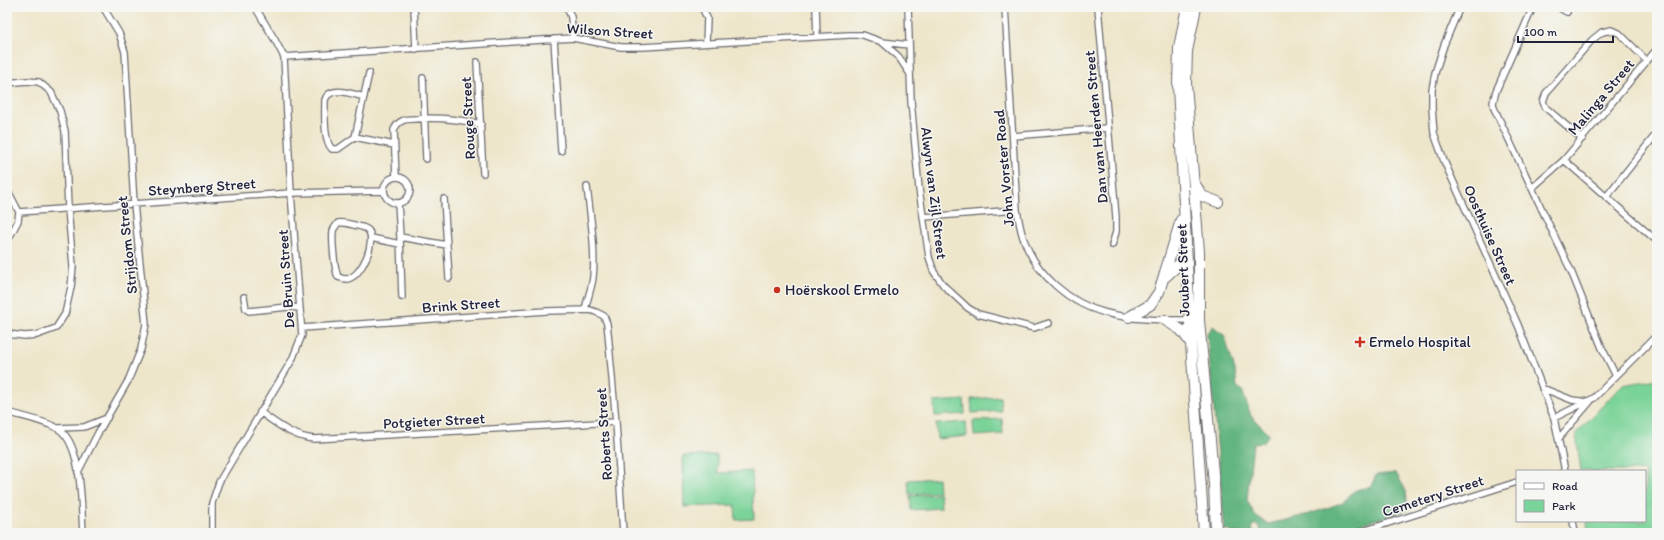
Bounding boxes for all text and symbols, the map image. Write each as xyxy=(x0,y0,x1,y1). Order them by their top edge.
scale bar xyxy=(1518,18,1613,44)
street label: Wilson Street xyxy=(566,19,654,43)
text: 100 m xyxy=(1524,25,1557,39)
street label: Dan van Heerden Street xyxy=(1080,50,1112,204)
street label: Malinga Street xyxy=(1564,55,1638,139)
street label: Rouge Street xyxy=(457,76,479,160)
street label: John Vorster Road xyxy=(990,108,1018,227)
street label: Alwyn van Zijl Street xyxy=(917,126,951,261)
street label: Steynberg Street xyxy=(147,174,257,200)
street label: Oosthuise Street xyxy=(1460,182,1520,288)
street label: Strijdom Street xyxy=(113,195,141,295)
street label: Joubert Street xyxy=(1172,223,1194,316)
street label: De Bruin Street xyxy=(274,229,298,329)
place label: Hoërskool Ermelo xyxy=(785,281,899,299)
marker: Hoërskool Ermelo xyxy=(772,285,782,295)
street label: Brink Street xyxy=(421,293,501,317)
place label: Ermelo Hospital xyxy=(1369,333,1472,351)
marker: Ermelo Hospital xyxy=(1354,336,1366,348)
street label: Roberts Street xyxy=(592,387,616,481)
street label: Potgieter Street xyxy=(383,409,486,433)
legend xyxy=(1516,470,1646,522)
street label: Cemetery Street xyxy=(1380,471,1486,521)
text: Road xyxy=(1552,479,1578,493)
text: Park xyxy=(1552,499,1576,513)

